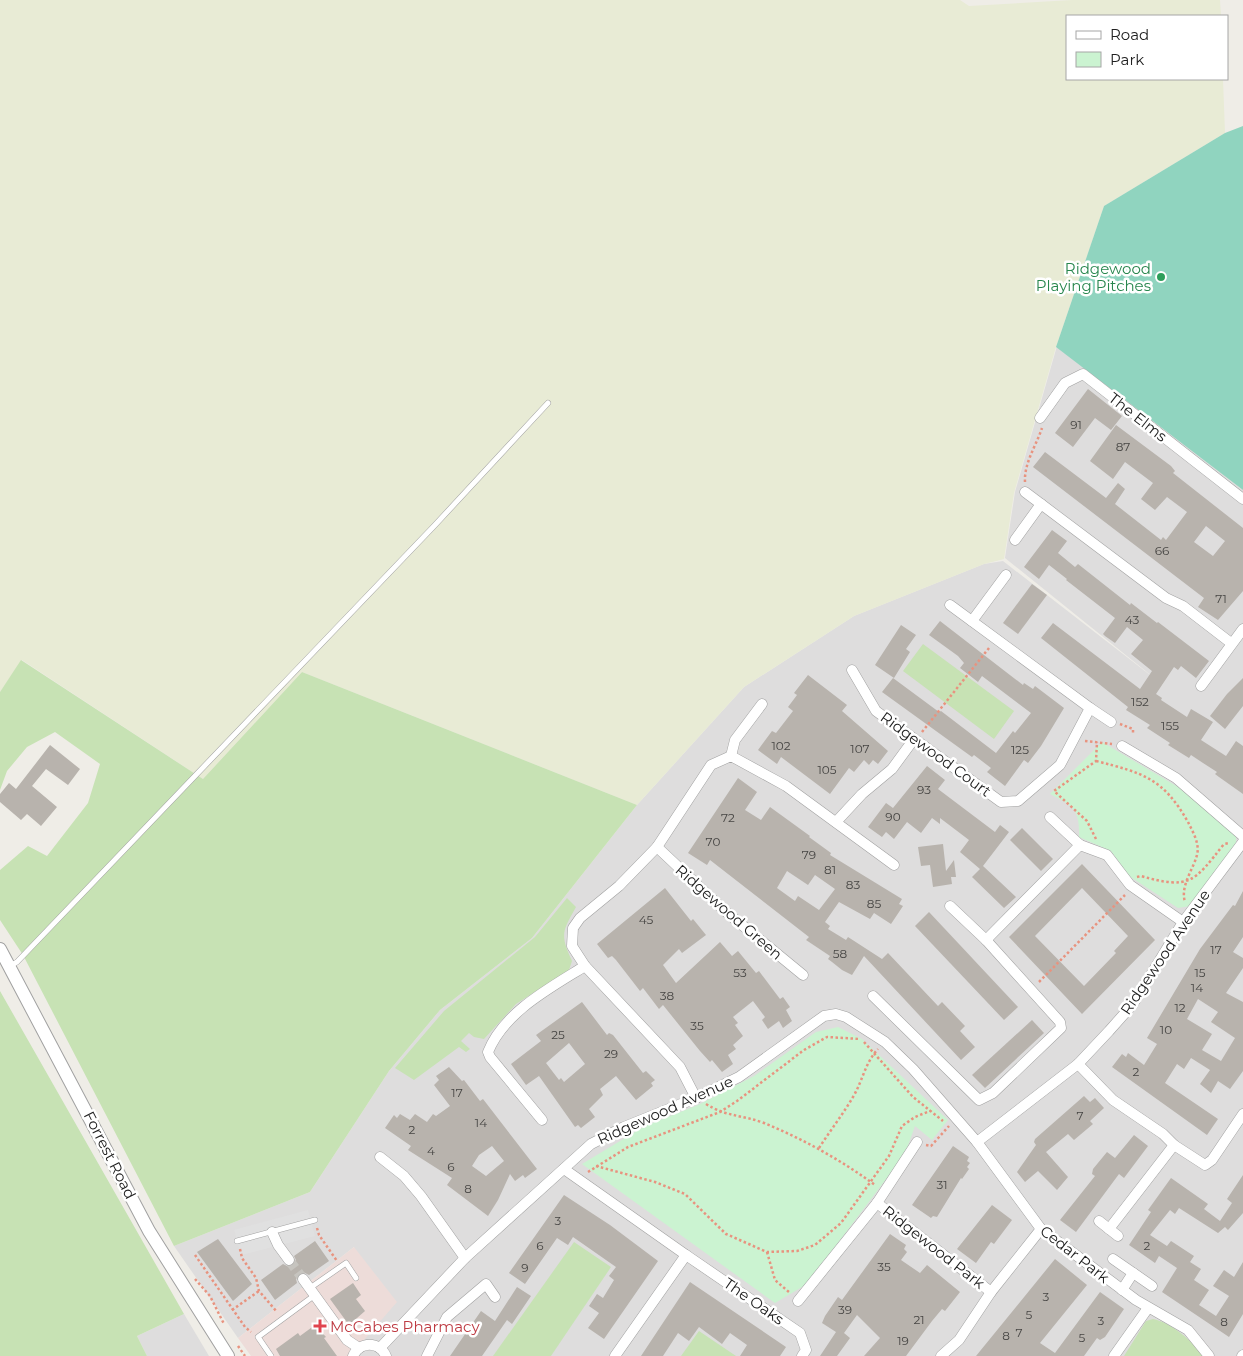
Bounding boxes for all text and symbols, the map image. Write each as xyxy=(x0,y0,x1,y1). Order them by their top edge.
legend xyxy=(1066,15,1228,80)
text: Road xyxy=(1110,25,1149,44)
text: Park xyxy=(1110,50,1144,69)
place label: Ridgewood Playing Pitches xyxy=(1036,259,1151,295)
marker: Ridgewood Playing Pitches xyxy=(1155,271,1167,283)
street label: The Elms xyxy=(1105,388,1171,446)
house number: 91 xyxy=(1070,417,1082,432)
house number: 87 xyxy=(1116,439,1130,454)
house number: 66 xyxy=(1155,543,1169,558)
house number: 71 xyxy=(1215,591,1227,606)
house number: 43 xyxy=(1125,612,1139,627)
house number: 152 xyxy=(1131,694,1149,709)
street label: Ridgewood Court xyxy=(877,707,995,801)
house number: 155 xyxy=(1161,718,1179,733)
house number: 102 xyxy=(771,738,791,753)
house number: 107 xyxy=(850,741,870,756)
house number: 125 xyxy=(1011,742,1029,757)
house number: 105 xyxy=(817,762,837,777)
house number: 93 xyxy=(917,782,931,797)
house number: 90 xyxy=(885,809,901,824)
house number: 72 xyxy=(721,810,735,825)
house number: 70 xyxy=(706,834,720,849)
house number: 79 xyxy=(802,847,816,862)
street label: Ridgewood Green xyxy=(672,860,786,964)
house number: 81 xyxy=(824,862,836,877)
house number: 83 xyxy=(846,877,860,892)
street label: Ridgewood Avenue xyxy=(1116,886,1214,1018)
house number: 85 xyxy=(867,896,881,911)
house number: 45 xyxy=(639,912,654,927)
house number: 17 xyxy=(1210,942,1222,957)
house number: 58 xyxy=(833,946,848,961)
house number: 53 xyxy=(733,965,747,980)
house number: 15 xyxy=(1194,965,1206,980)
house number: 14 xyxy=(1191,980,1203,995)
house number: 38 xyxy=(660,988,675,1003)
house number: 12 xyxy=(1174,1000,1186,1015)
house number: 35 xyxy=(690,1018,704,1033)
house number: 10 xyxy=(1160,1022,1172,1037)
house number: 25 xyxy=(551,1027,565,1042)
house number: 29 xyxy=(604,1046,618,1061)
house number: 2 xyxy=(1133,1064,1140,1079)
street label: Ridgewood Avenue xyxy=(594,1071,736,1149)
house number: 17 xyxy=(451,1085,463,1100)
street label: Forrest Road xyxy=(80,1108,140,1202)
house number: 7 xyxy=(1076,1108,1084,1123)
house number: 14 xyxy=(475,1115,487,1130)
house number: 2 xyxy=(409,1122,416,1137)
house number: 4 xyxy=(427,1143,435,1158)
house number: 6 xyxy=(447,1159,455,1174)
house number: 31 xyxy=(936,1177,948,1192)
house number: 8 xyxy=(464,1181,472,1196)
street label: Ridgewood Park xyxy=(879,1201,989,1293)
house number: 3 xyxy=(555,1213,562,1228)
street label: Cedar Park xyxy=(1037,1221,1113,1287)
house number: 6 xyxy=(536,1238,544,1253)
house number: 2 xyxy=(1144,1238,1151,1253)
house number: 35 xyxy=(877,1259,891,1274)
house number: 9 xyxy=(521,1260,529,1275)
street label: The Oaks xyxy=(720,1273,788,1329)
house number: 3 xyxy=(1043,1289,1050,1304)
house number: 39 xyxy=(838,1302,852,1317)
house number: 5 xyxy=(1026,1307,1033,1322)
house number: 21 xyxy=(913,1312,925,1327)
house number: 3 xyxy=(1098,1313,1105,1328)
house number: 8 xyxy=(1220,1314,1228,1329)
place label: McCabes Pharmacy xyxy=(330,1317,480,1336)
marker: McCabes Pharmacy xyxy=(314,1320,326,1332)
house number: 7 xyxy=(1015,1325,1023,1340)
house number: 8 xyxy=(1002,1328,1010,1343)
house number: 5 xyxy=(1079,1330,1086,1345)
house number: 19 xyxy=(897,1333,909,1348)

